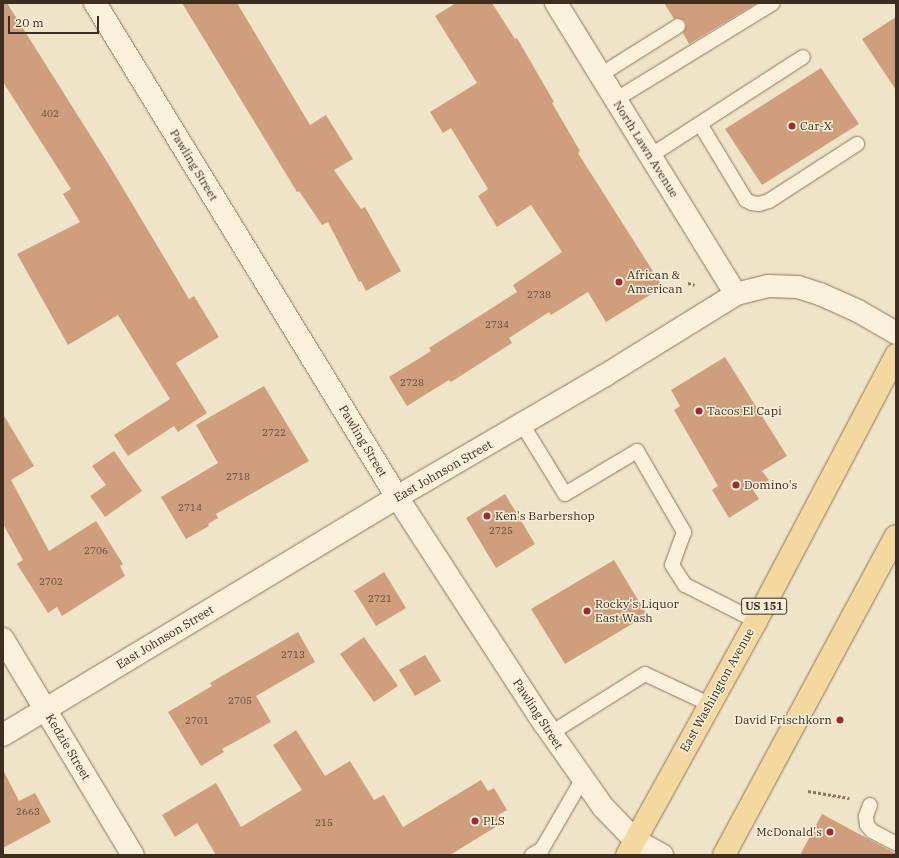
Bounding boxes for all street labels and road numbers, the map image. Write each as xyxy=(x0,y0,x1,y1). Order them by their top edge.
street label: North Lawn Avenue xyxy=(610,98,682,200)
street label: Pawling Street xyxy=(167,127,221,203)
street label: Pawling Street xyxy=(336,403,390,479)
street label: East Johnson Street xyxy=(391,437,495,505)
road number: US 151 xyxy=(741,597,787,615)
street label: East Johnson Street xyxy=(114,602,216,672)
street label: East Washington Avenue xyxy=(677,626,757,754)
street label: Pawling Street xyxy=(510,676,566,752)
street label: Kedzie Street xyxy=(43,711,93,783)

